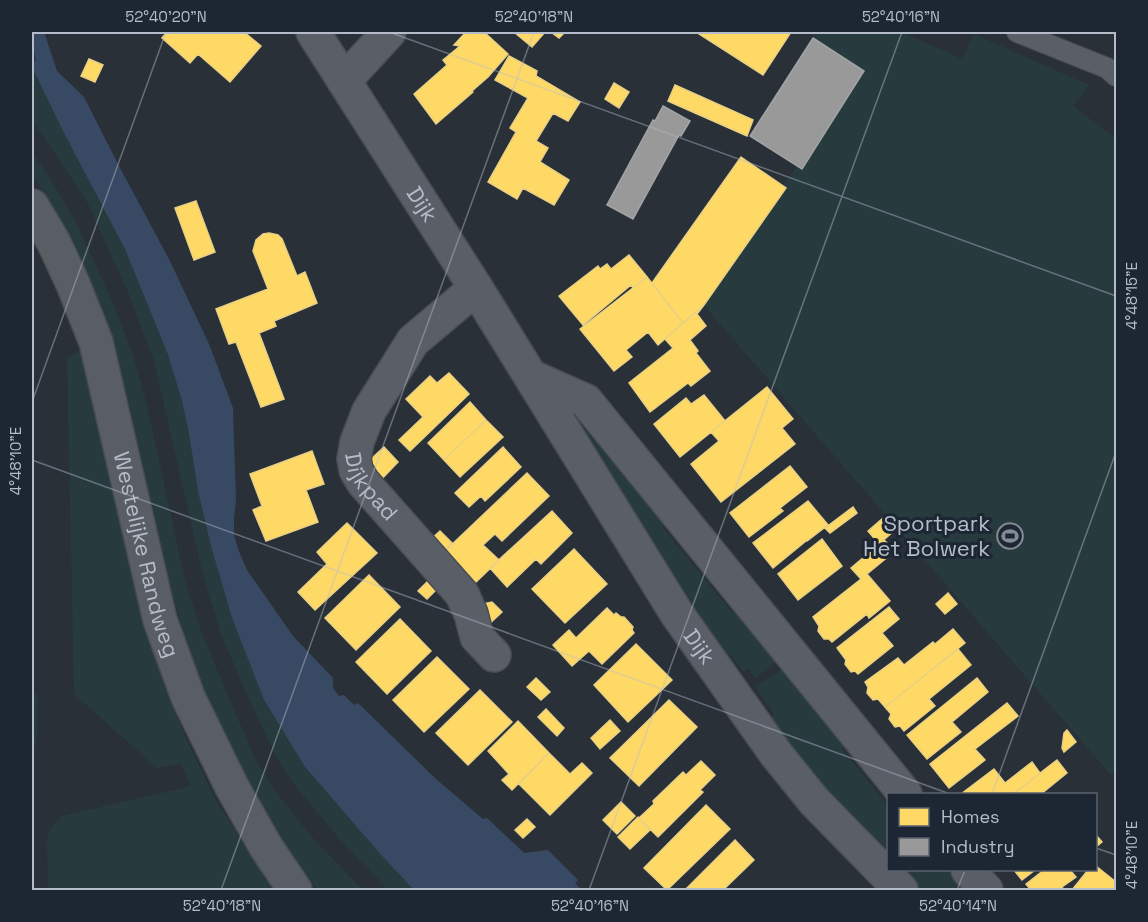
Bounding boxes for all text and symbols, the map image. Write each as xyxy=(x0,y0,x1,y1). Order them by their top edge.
text: 52°40'20"N xyxy=(125,7,207,26)
text: 52°40'18"N xyxy=(495,7,573,26)
text: 52°40'16"N xyxy=(862,7,940,26)
street label: Dijk xyxy=(401,181,444,227)
text: 4°48'15"E xyxy=(1122,262,1141,330)
text: 4°48'10"E xyxy=(6,427,25,495)
street label: Westelijke Randweg xyxy=(108,449,186,661)
street label: Dijkpad xyxy=(339,450,404,526)
place label: Sportpark Het Bolwerk xyxy=(863,509,990,562)
sports icon: Sportpark Het Bolwerk xyxy=(995,521,1025,551)
street label: Dijk xyxy=(678,623,722,670)
legend xyxy=(887,793,1097,871)
text: Homes xyxy=(941,805,1000,828)
text: 4°48'10"E xyxy=(1122,821,1141,889)
text: Industry xyxy=(941,835,1014,858)
text: 52°40'18"N xyxy=(183,896,261,915)
text: 52°40'16"N xyxy=(551,896,629,915)
text: 52°40'14"N xyxy=(919,896,997,915)

